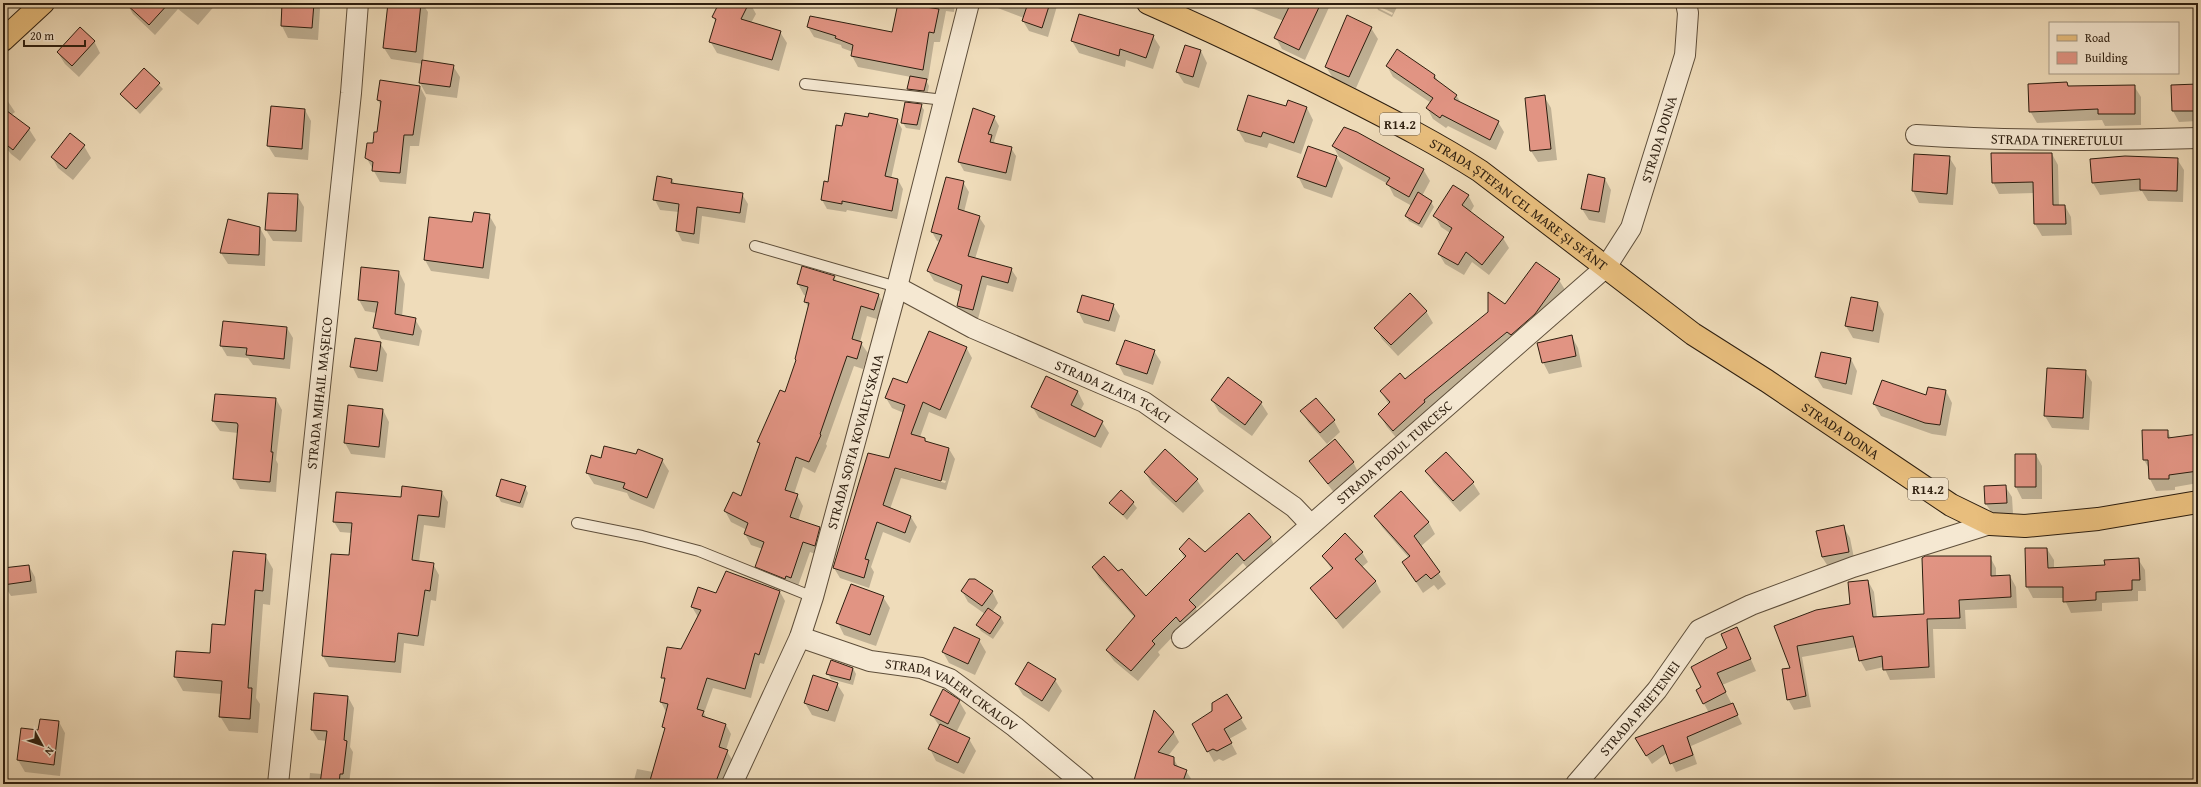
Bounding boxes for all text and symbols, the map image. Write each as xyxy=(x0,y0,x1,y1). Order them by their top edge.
scale bar xyxy=(24,22,85,48)
legend xyxy=(2049,22,2179,74)
text: 20 m xyxy=(30,27,54,44)
text: Road xyxy=(2085,29,2111,46)
text: Building xyxy=(2085,49,2128,66)
street label: STRADA DOINA xyxy=(1636,93,1682,185)
road number: R14.2 xyxy=(1380,113,1420,135)
street label: STRADA TINERETULUI xyxy=(1991,129,2123,150)
street label: STRADA ȘTEFAN CEL MARE ȘI SFÂNT xyxy=(1426,133,1612,275)
street label: STRADA MIHAIL MAȘEICO xyxy=(301,316,337,470)
street label: STRADA SOFIA KOVALEVSKAIA xyxy=(822,351,889,532)
street label: STRADA ZLATA TCACI xyxy=(1052,355,1175,428)
street label: STRADA PODUL TURCESC xyxy=(1332,395,1457,509)
street label: STRADA DOINA xyxy=(1798,397,1884,464)
road number: R14.2 xyxy=(1908,478,1948,500)
street label: STRADA VALERI CIKALOV xyxy=(884,653,1022,736)
street label: STRADA PRIETENIEI xyxy=(1595,657,1685,760)
north arrow xyxy=(22,725,62,765)
text: N xyxy=(41,743,58,760)

